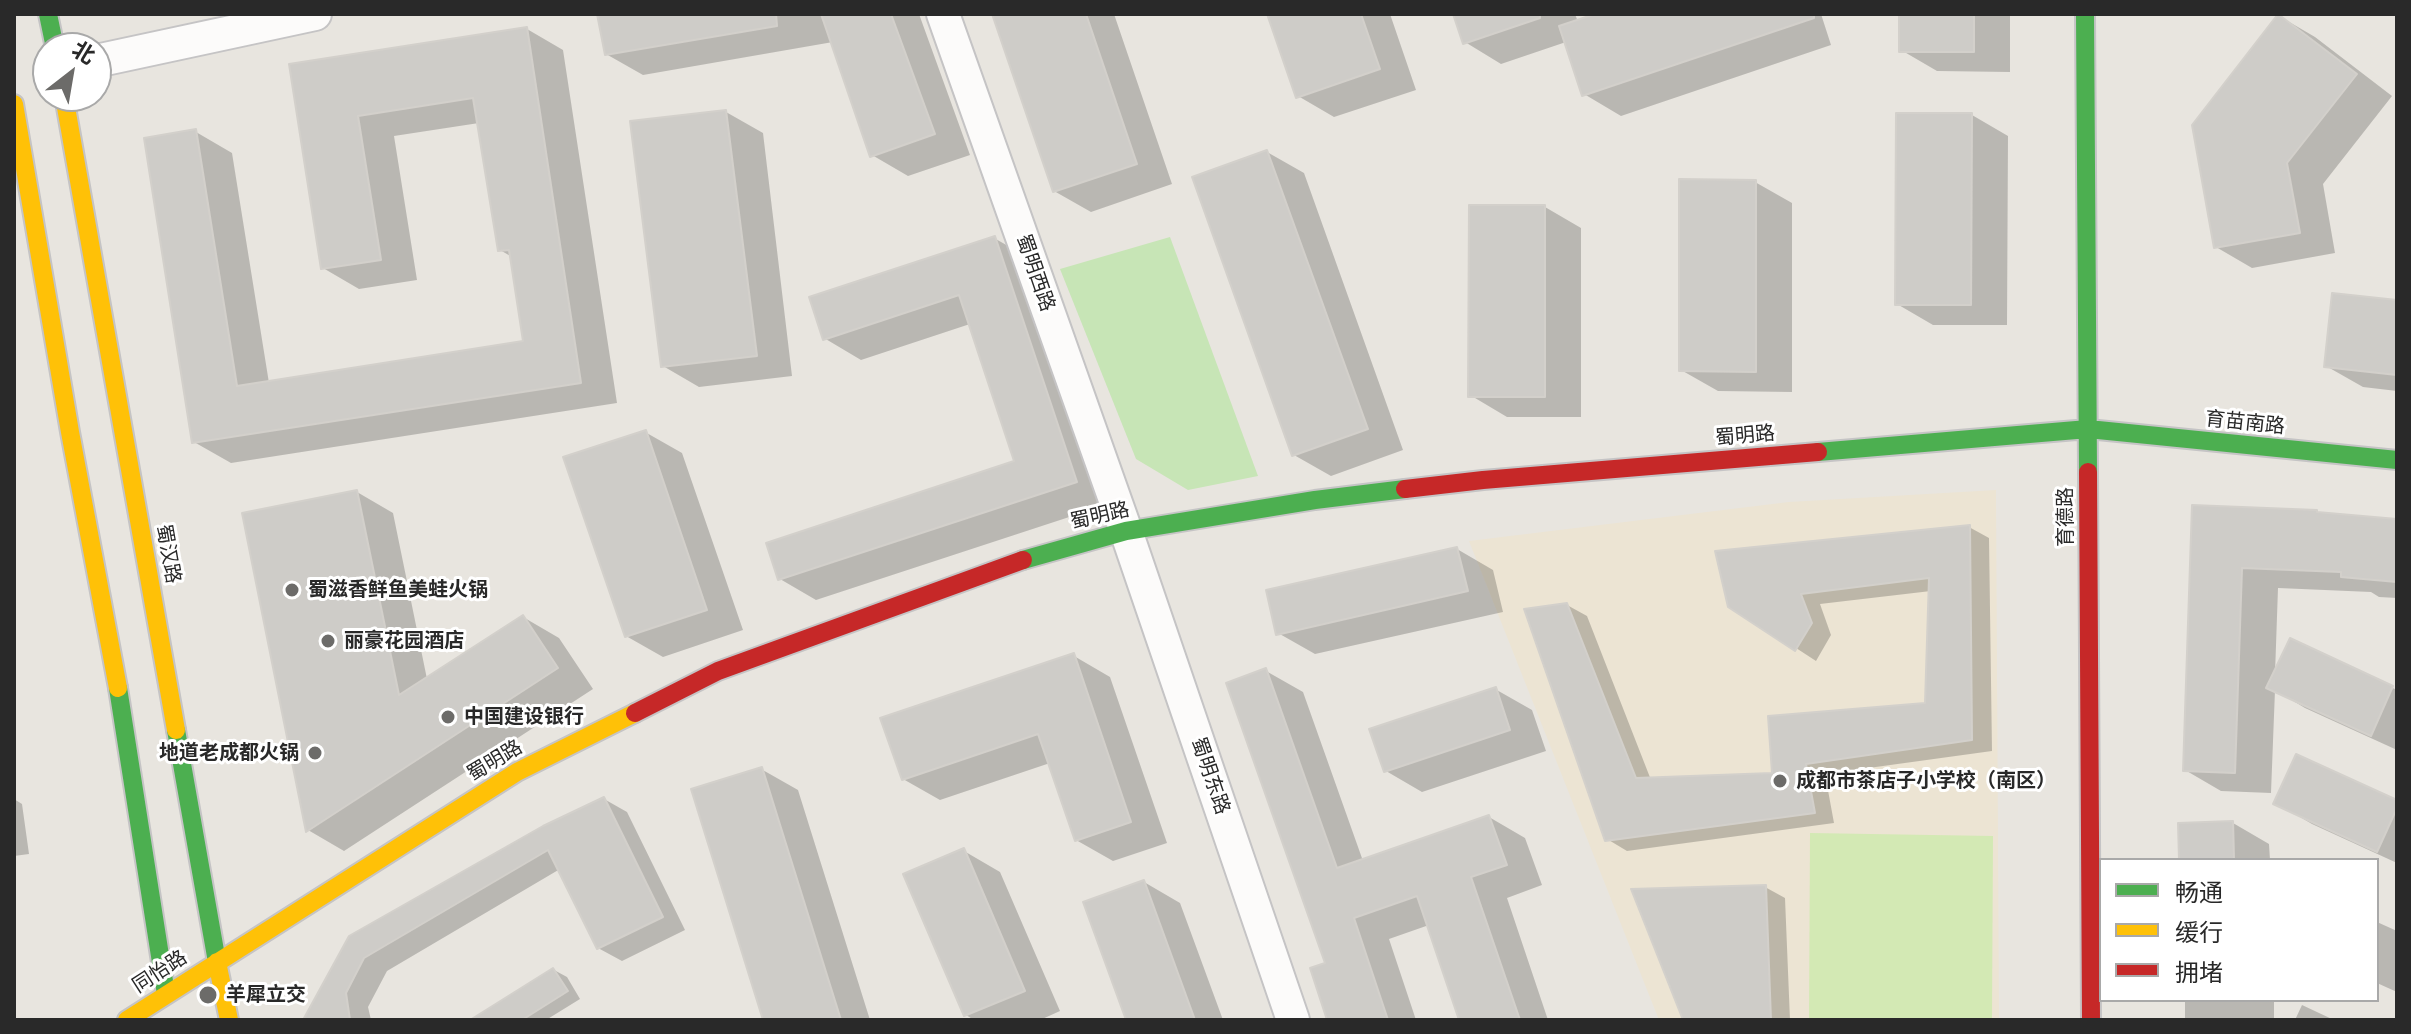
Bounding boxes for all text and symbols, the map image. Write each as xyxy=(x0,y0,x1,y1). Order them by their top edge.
north arrow xyxy=(32,32,112,112)
text: 北 xyxy=(67,35,100,70)
street label: 蜀明西路 xyxy=(1011,231,1059,315)
street label: 育苗南路 xyxy=(2204,407,2286,439)
street label: 蜀明路 xyxy=(1714,421,1776,451)
street label: 育德路 xyxy=(2054,487,2078,547)
street label: 蜀明路 xyxy=(1068,498,1132,534)
street label: 蜀汉路 xyxy=(151,522,185,586)
place label: 蜀滋香鲜鱼美蛙火锅 xyxy=(308,578,488,602)
marker: 蜀滋香鲜鱼美蛙火锅 xyxy=(283,581,301,599)
place label: 丽豪花园酒店 xyxy=(344,629,464,653)
marker: 丽豪花园酒店 xyxy=(319,632,337,650)
place label: 中国建设银行 xyxy=(464,705,584,729)
marker: 中国建设银行 xyxy=(439,708,457,726)
street label: 蜀明东路 xyxy=(1186,734,1234,818)
street label: 蜀明路 xyxy=(463,735,527,787)
place label: 地道老成都火锅 xyxy=(159,741,299,765)
marker: 地道老成都火锅 xyxy=(306,744,324,762)
place label: 成都市茶店子小学校（南区） xyxy=(1796,769,2056,793)
marker: 成都市茶店子小学校（南区） xyxy=(1771,772,1789,790)
legend xyxy=(2099,858,2379,1002)
text: 畅通 xyxy=(2175,878,2223,907)
text: 缓行 xyxy=(2175,918,2223,947)
street label: 同怡路 xyxy=(128,946,192,998)
text: 拥堵 xyxy=(2175,958,2223,987)
place label: 羊犀立交 xyxy=(226,983,306,1007)
marker: 羊犀立交 xyxy=(197,984,219,1006)

